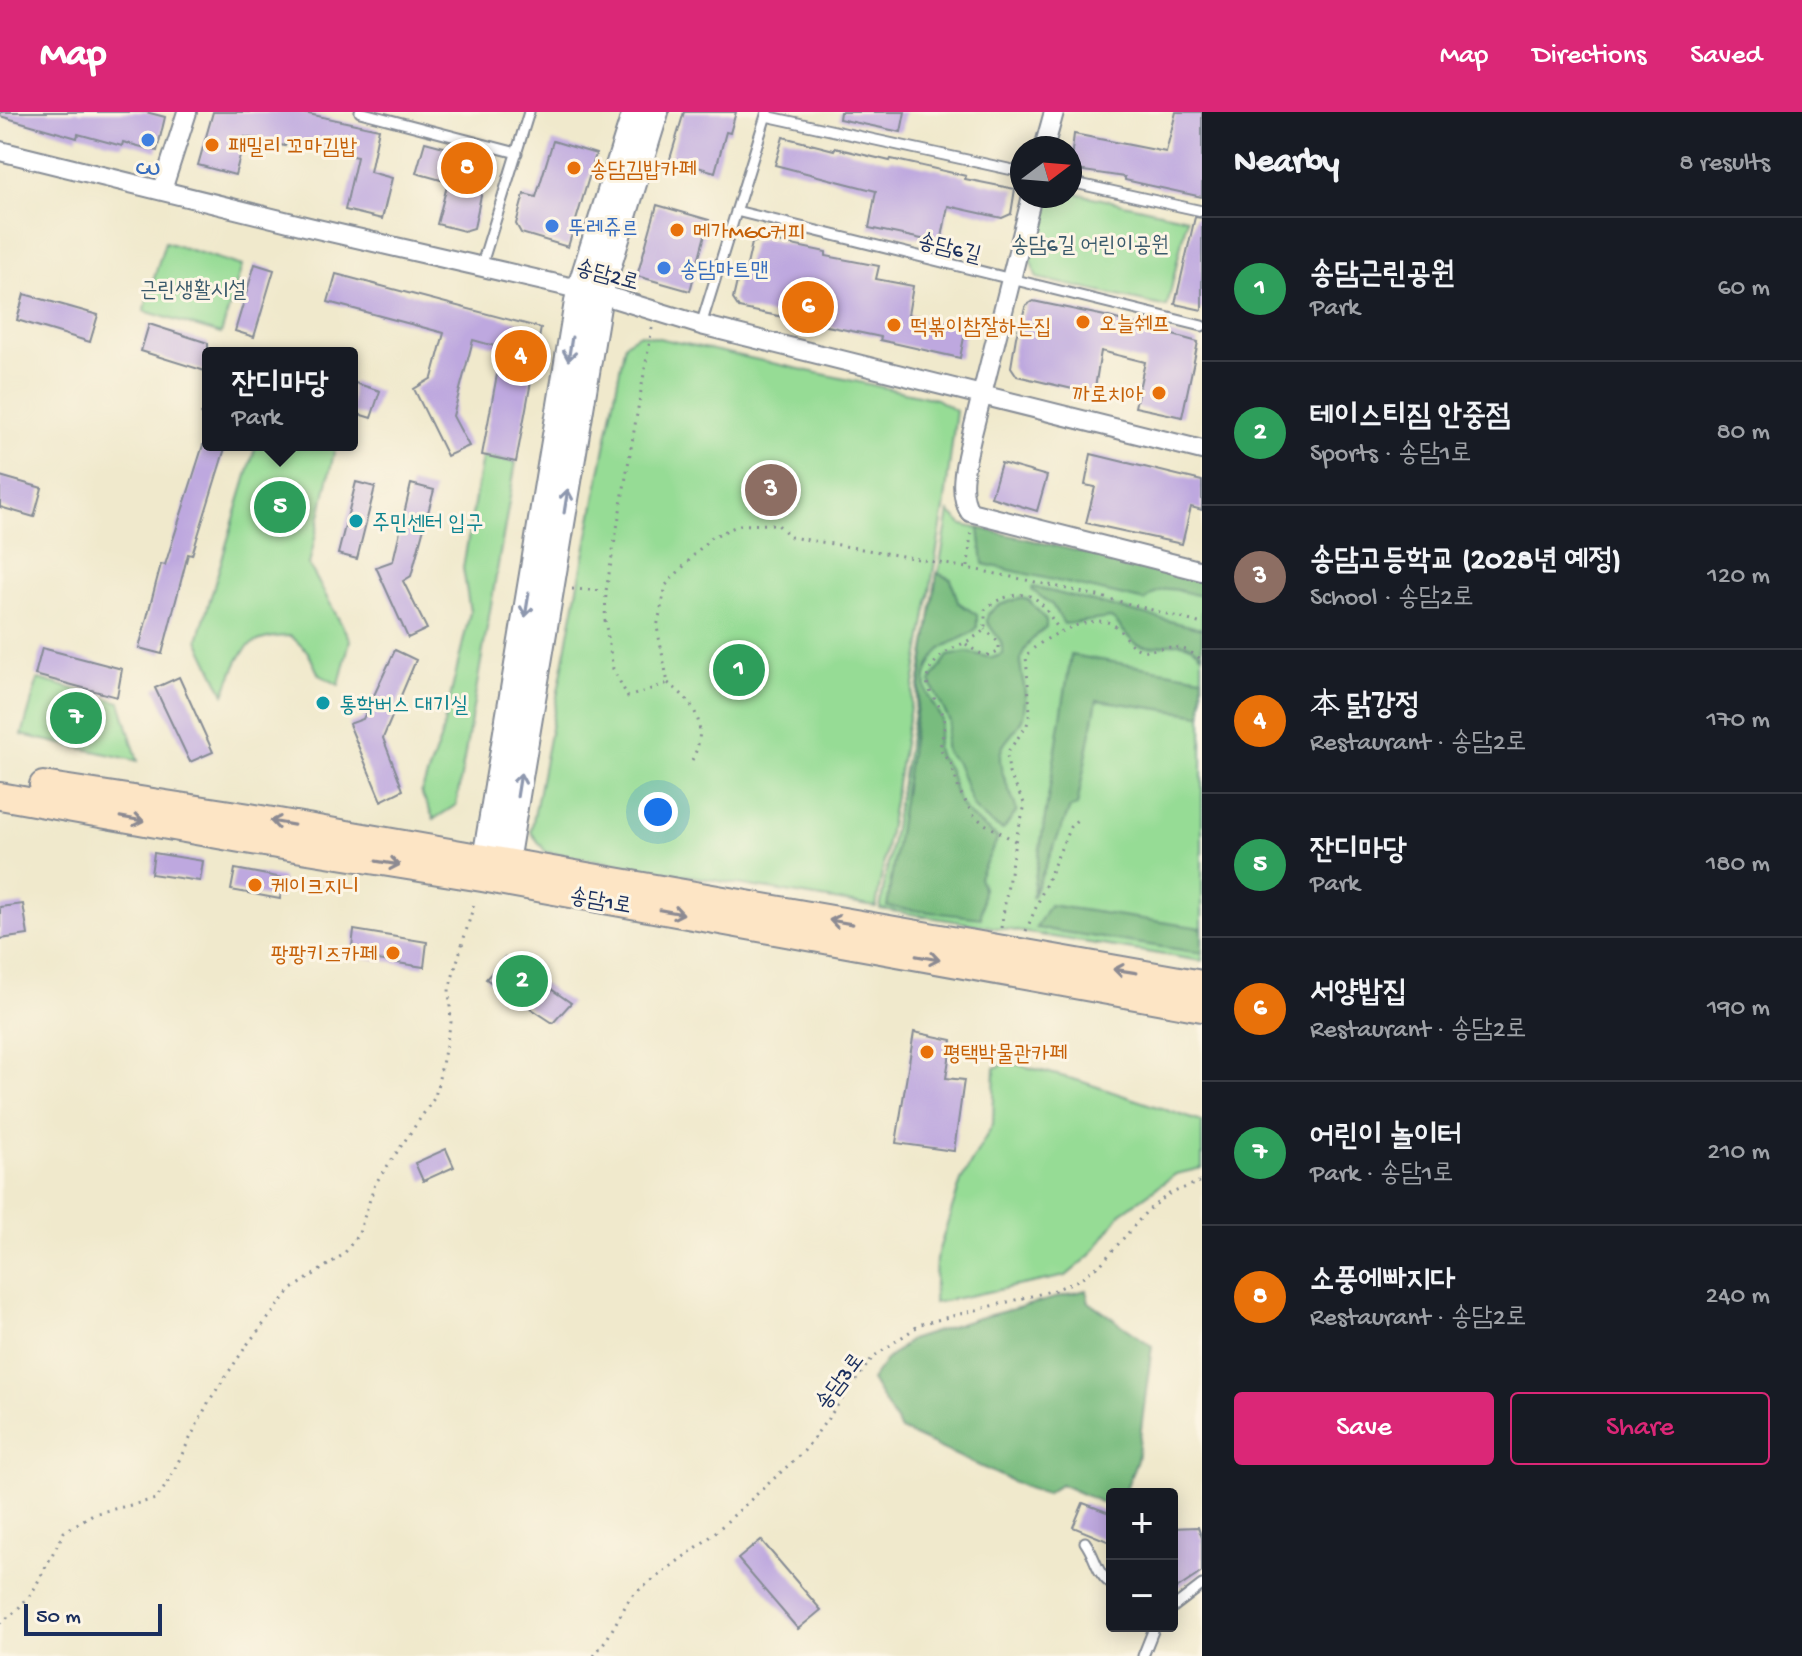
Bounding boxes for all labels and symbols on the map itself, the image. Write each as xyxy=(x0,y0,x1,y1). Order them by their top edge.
marker: CU xyxy=(139,131,157,149)
marker: 패밀리 꼬마김밥 xyxy=(203,136,221,154)
place label: 패밀리 꼬마김밥 xyxy=(228,136,357,162)
north arrow xyxy=(1010,136,1082,208)
pin: 8 xyxy=(441,138,493,198)
place label: CU xyxy=(136,157,160,183)
marker: 송담김밥카페 xyxy=(565,159,583,177)
place label: 송담김밥카페 xyxy=(590,159,697,185)
marker: 뚜레쥬르 xyxy=(543,217,561,235)
place label: 뚜레쥬르 xyxy=(568,217,639,243)
marker: 메가MGC커피 xyxy=(668,221,686,239)
place label: 메가MGC커피 xyxy=(693,221,805,247)
street label: 송담6길 xyxy=(915,229,984,270)
park label: 송담6길 어린이공원 xyxy=(1011,234,1169,260)
street label: 송담2로 xyxy=(573,256,641,298)
marker: 송담마트맨 xyxy=(655,259,673,277)
place label: 송담마트맨 xyxy=(680,259,769,285)
pin: 6 xyxy=(782,277,834,337)
park label: 근린생활시설 xyxy=(140,278,246,305)
marker: 오늘쉐프 xyxy=(1074,313,1092,331)
place label: 오늘쉐프 xyxy=(1099,313,1170,339)
marker: 떡볶이참잘하는집 xyxy=(885,316,903,334)
place label: 떡볶이참잘하는집 xyxy=(910,316,1052,342)
pin: 4 xyxy=(495,326,547,386)
one-way arrow xyxy=(561,335,576,361)
place label: 까로치아 xyxy=(1072,384,1143,410)
marker: 까로치아 xyxy=(1150,384,1168,402)
pin: 3 xyxy=(745,460,797,520)
pin: 5 xyxy=(254,477,306,537)
one-way arrow xyxy=(559,489,574,514)
marker: 주민센터 입구 xyxy=(347,512,365,530)
place label: 주민센터 입구 xyxy=(372,512,483,538)
one-way arrow xyxy=(519,592,534,617)
pin: 1 xyxy=(713,640,765,700)
pin: 7 xyxy=(50,688,102,748)
marker: 통학버스 대기실 xyxy=(314,694,332,712)
place label: 통학버스 대기실 xyxy=(339,694,468,720)
one-way arrow xyxy=(512,773,527,798)
your location xyxy=(638,792,678,832)
one-way arrow xyxy=(119,813,144,828)
one-way arrow xyxy=(270,815,295,830)
one-way arrow xyxy=(375,856,400,871)
marker: 케이크지니 xyxy=(246,876,264,894)
place label: 케이크지니 xyxy=(271,876,360,902)
street label: 송담1로 xyxy=(568,885,633,921)
one-way arrow xyxy=(659,906,684,921)
one-way arrow xyxy=(829,913,855,928)
place label: 팡팡키즈카페 xyxy=(271,944,377,970)
marker: 팡팡키즈카페 xyxy=(384,944,402,962)
pin: 2 xyxy=(496,951,548,1011)
one-way arrow xyxy=(915,952,940,967)
one-way arrow xyxy=(1113,963,1138,978)
marker: 평택박물관카페 xyxy=(918,1043,936,1061)
place label: 평택박물관카페 xyxy=(943,1043,1067,1069)
street label: 송담3로 xyxy=(811,1349,871,1416)
scale bar xyxy=(24,1600,162,1636)

